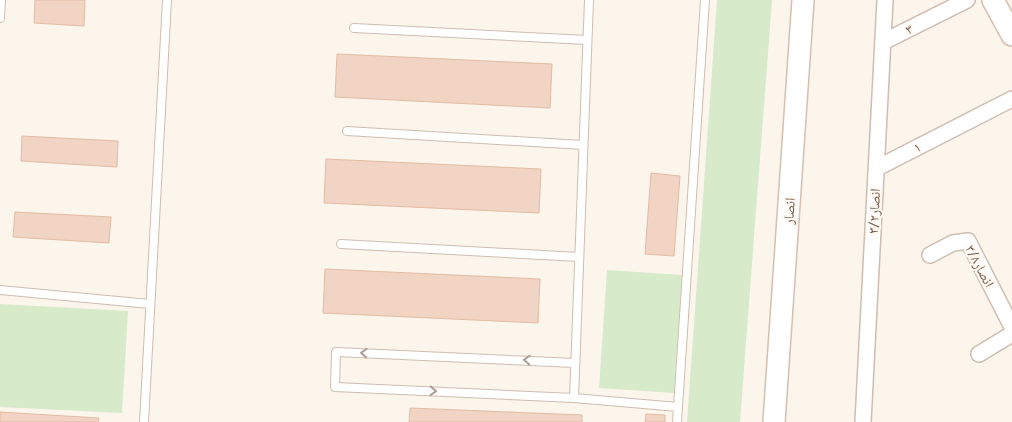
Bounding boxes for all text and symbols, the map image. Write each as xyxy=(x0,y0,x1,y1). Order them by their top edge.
street label: ۳ xyxy=(903,20,915,38)
street label: ۱ xyxy=(911,138,923,156)
street label: انصار۳/۲ xyxy=(865,188,884,234)
street label: انصار xyxy=(780,197,799,226)
street label: انصار۳/۸ xyxy=(961,242,998,290)
one-way arrow xyxy=(360,348,368,358)
one-way arrow xyxy=(522,355,530,366)
one-way arrow xyxy=(430,386,438,397)

